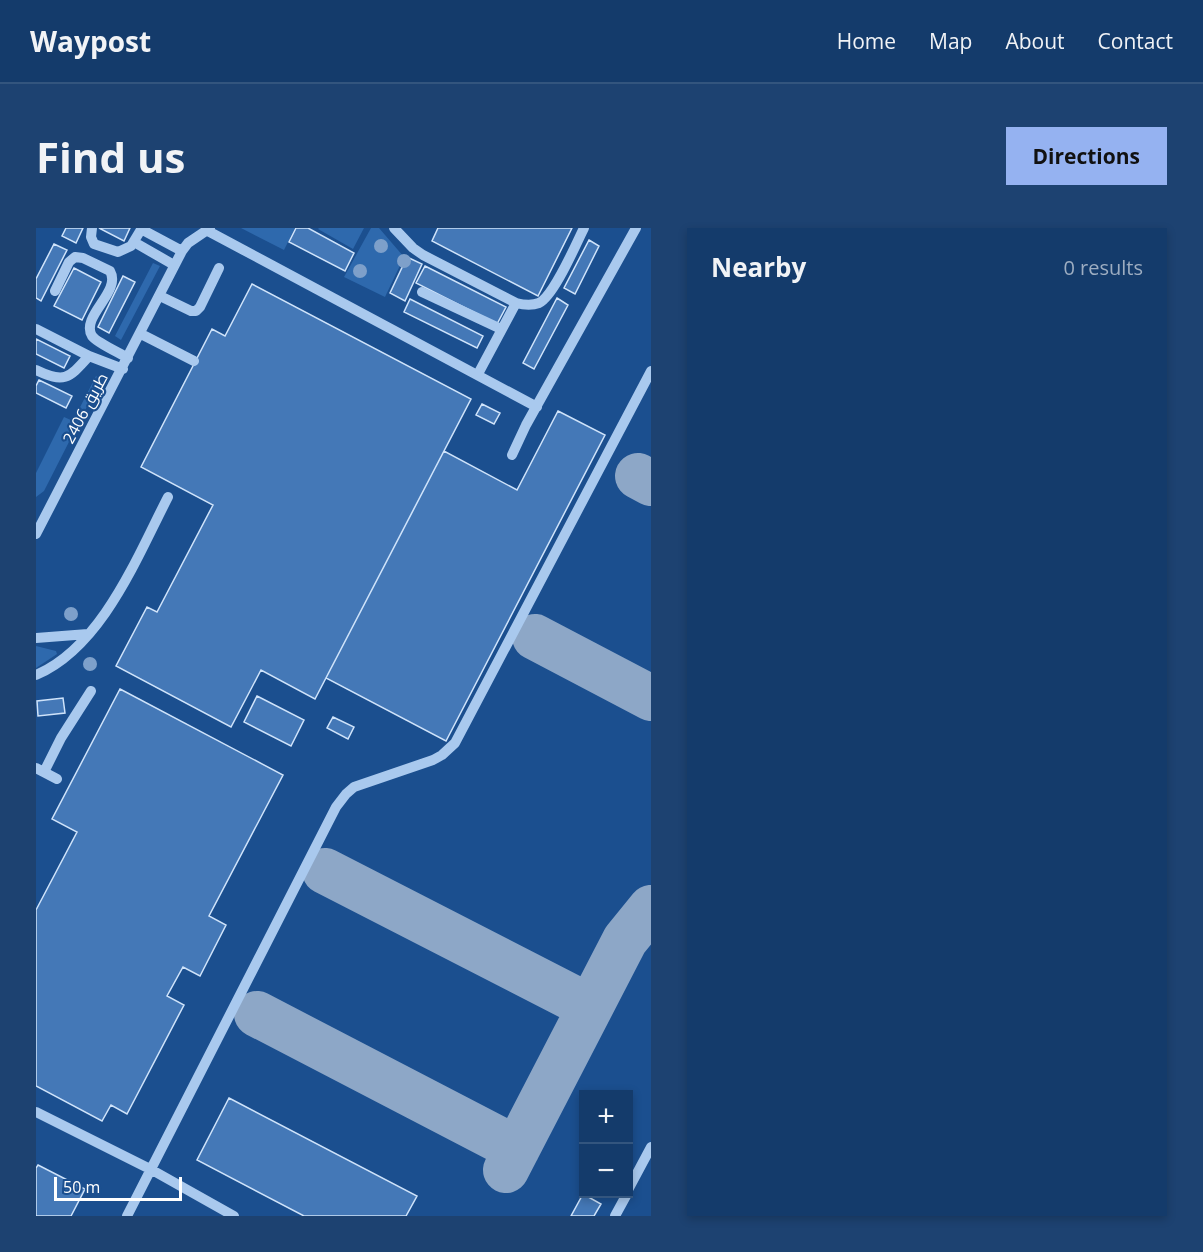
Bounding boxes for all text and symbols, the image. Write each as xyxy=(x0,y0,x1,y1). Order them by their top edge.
text: Waypost xyxy=(30,22,151,60)
text: Home xyxy=(837,27,896,55)
text: Map xyxy=(929,27,972,55)
text: About xyxy=(1005,27,1065,55)
text: Contact xyxy=(1098,27,1173,55)
button: Directions xyxy=(1006,127,1167,185)
text: Find us xyxy=(36,128,185,185)
text: Nearby xyxy=(711,249,806,285)
text: 0 results xyxy=(1063,254,1143,281)
street label: طريق 2406 xyxy=(57,369,113,447)
map controls xyxy=(579,1090,633,1198)
button: + xyxy=(579,1090,633,1144)
button: − xyxy=(579,1144,633,1198)
scale bar xyxy=(54,1174,182,1202)
text: 50 m xyxy=(63,1176,100,1198)

